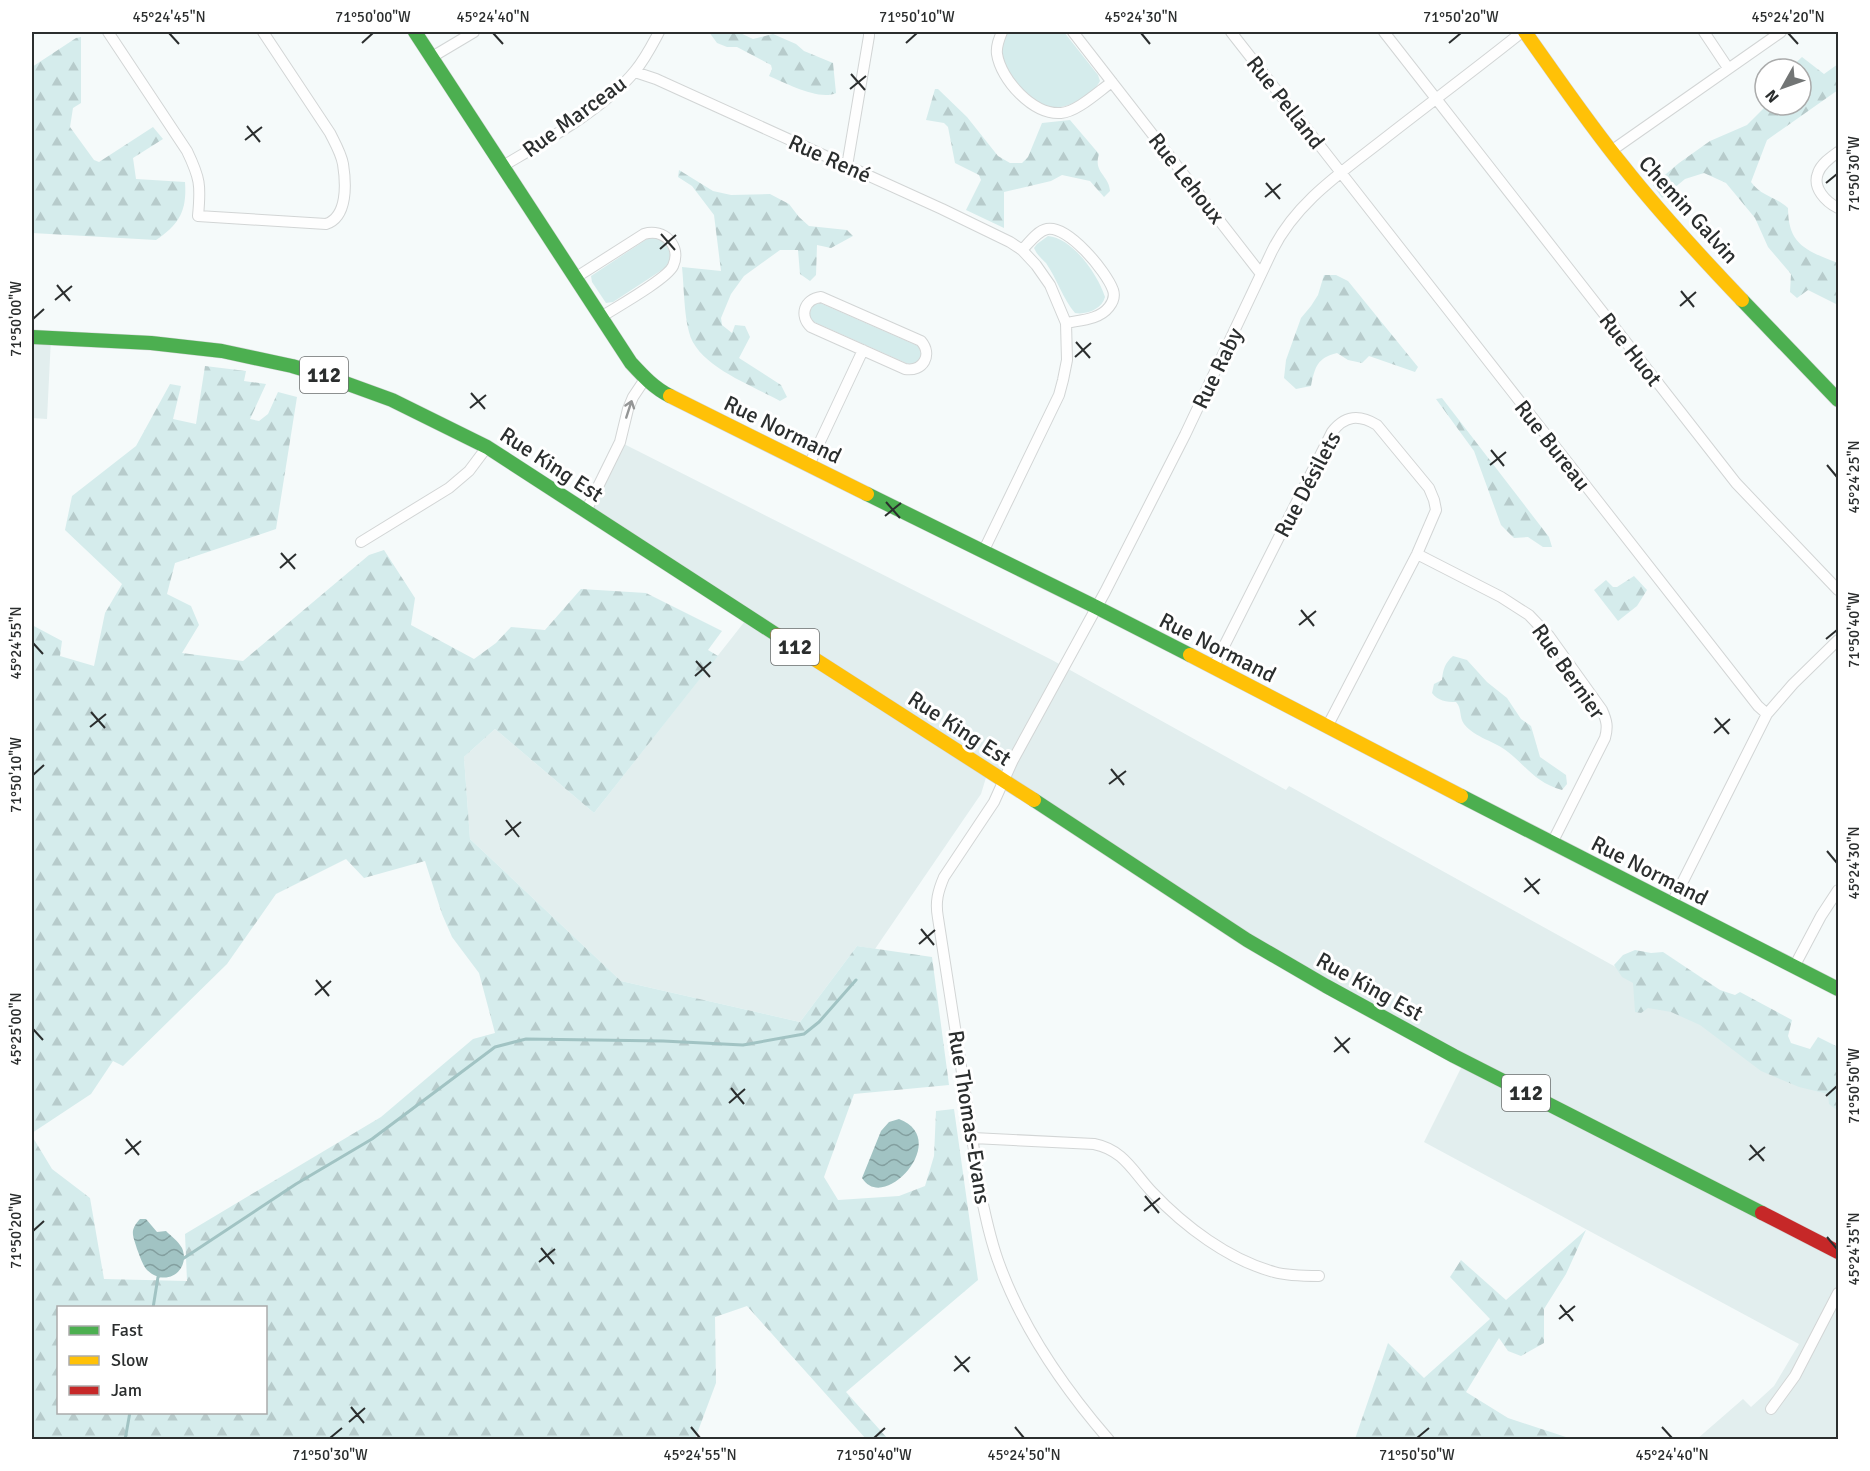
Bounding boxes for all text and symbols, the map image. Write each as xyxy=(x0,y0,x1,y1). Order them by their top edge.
text: 45°24'45"N xyxy=(132,8,206,26)
text: 71°50'00"W xyxy=(335,8,411,26)
text: 45°24'40"N xyxy=(456,8,530,26)
text: 71°50'10"W xyxy=(879,8,955,26)
text: 45°24'30"N xyxy=(1104,8,1178,26)
text: 71°50'20"W xyxy=(1423,8,1499,26)
text: 45°24'20"N xyxy=(1751,8,1825,26)
street label: Rue Pelland xyxy=(1241,50,1330,154)
north arrow xyxy=(1753,57,1813,117)
street label: Rue Marceau xyxy=(517,70,631,163)
text: N xyxy=(1761,85,1784,107)
street label: Rue Lehoux xyxy=(1143,127,1231,229)
street label: Rue René xyxy=(784,128,875,189)
text: 71°50'30"W xyxy=(1845,136,1863,212)
street label: Chemin Galvin xyxy=(1633,150,1744,269)
text: 71°50'00"W xyxy=(7,281,25,357)
street label: Rue Huot xyxy=(1593,307,1668,392)
street label: Rue Raby xyxy=(1186,323,1249,413)
road number: 112 xyxy=(300,357,348,393)
street label: Rue Normand xyxy=(720,389,846,470)
street label: Rue Bureau xyxy=(1509,395,1596,496)
one-way arrow xyxy=(624,400,635,419)
street label: Rue King Est xyxy=(495,421,609,508)
street label: Rue Désilets xyxy=(1268,427,1347,542)
text: 45°24'25"N xyxy=(1845,440,1863,514)
text: 71°50'40"W xyxy=(1845,592,1863,668)
text: 45°24'55"N xyxy=(7,606,25,680)
street label: Rue Normand xyxy=(1155,606,1281,688)
street label: Rue Bernier xyxy=(1526,618,1611,724)
road number: 112 xyxy=(771,629,819,665)
street label: Rue King Est xyxy=(903,685,1017,772)
text: 71°50'10"W xyxy=(7,737,25,813)
text: 45°24'30"N xyxy=(1845,826,1863,900)
street label: Rue Normand xyxy=(1587,829,1713,911)
street label: Rue King Est xyxy=(1312,946,1428,1027)
text: 45°25'00"N xyxy=(7,992,25,1066)
street label: Rue Thomas-Evans xyxy=(942,1028,997,1206)
text: 71°50'50"W xyxy=(1845,1048,1863,1124)
road number: 112 xyxy=(1502,1075,1550,1111)
text: 71°50'20"W xyxy=(7,1193,25,1269)
text: 45°24'35"N xyxy=(1845,1212,1863,1286)
legend xyxy=(57,1306,267,1414)
text: Fast xyxy=(111,1319,143,1341)
text: Slow xyxy=(111,1349,148,1371)
text: Jam xyxy=(111,1379,142,1401)
text: 71°50'30"W xyxy=(292,1446,368,1464)
text: 45°24'55"N xyxy=(663,1446,737,1464)
text: 71°50'40"W xyxy=(836,1446,912,1464)
text: 45°24'50"N xyxy=(987,1446,1061,1464)
text: 71°50'50"W xyxy=(1379,1446,1455,1464)
text: 45°24'40"N xyxy=(1635,1446,1709,1464)

